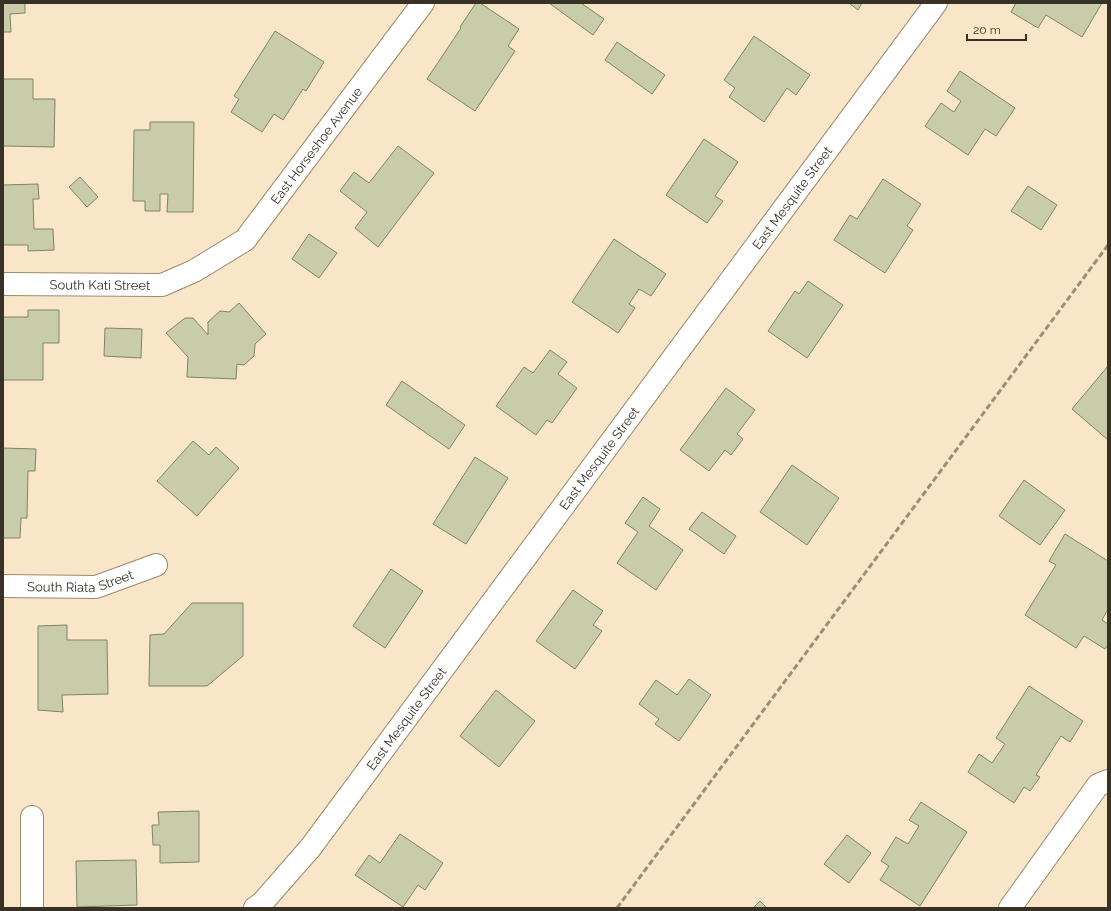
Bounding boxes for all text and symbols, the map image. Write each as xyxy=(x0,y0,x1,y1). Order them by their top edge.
scale bar xyxy=(967,16,1026,42)
text: 20 m xyxy=(973,23,1001,37)
street label: East Horseshoe Avenue xyxy=(267,84,365,207)
street label: East Mesquite Street xyxy=(749,143,835,252)
street label: South Kati Street xyxy=(50,277,151,292)
street label: East Mesquite Street xyxy=(556,403,642,512)
street label: South Riata Street xyxy=(27,566,136,594)
street label: East Mesquite Street xyxy=(363,664,450,773)

